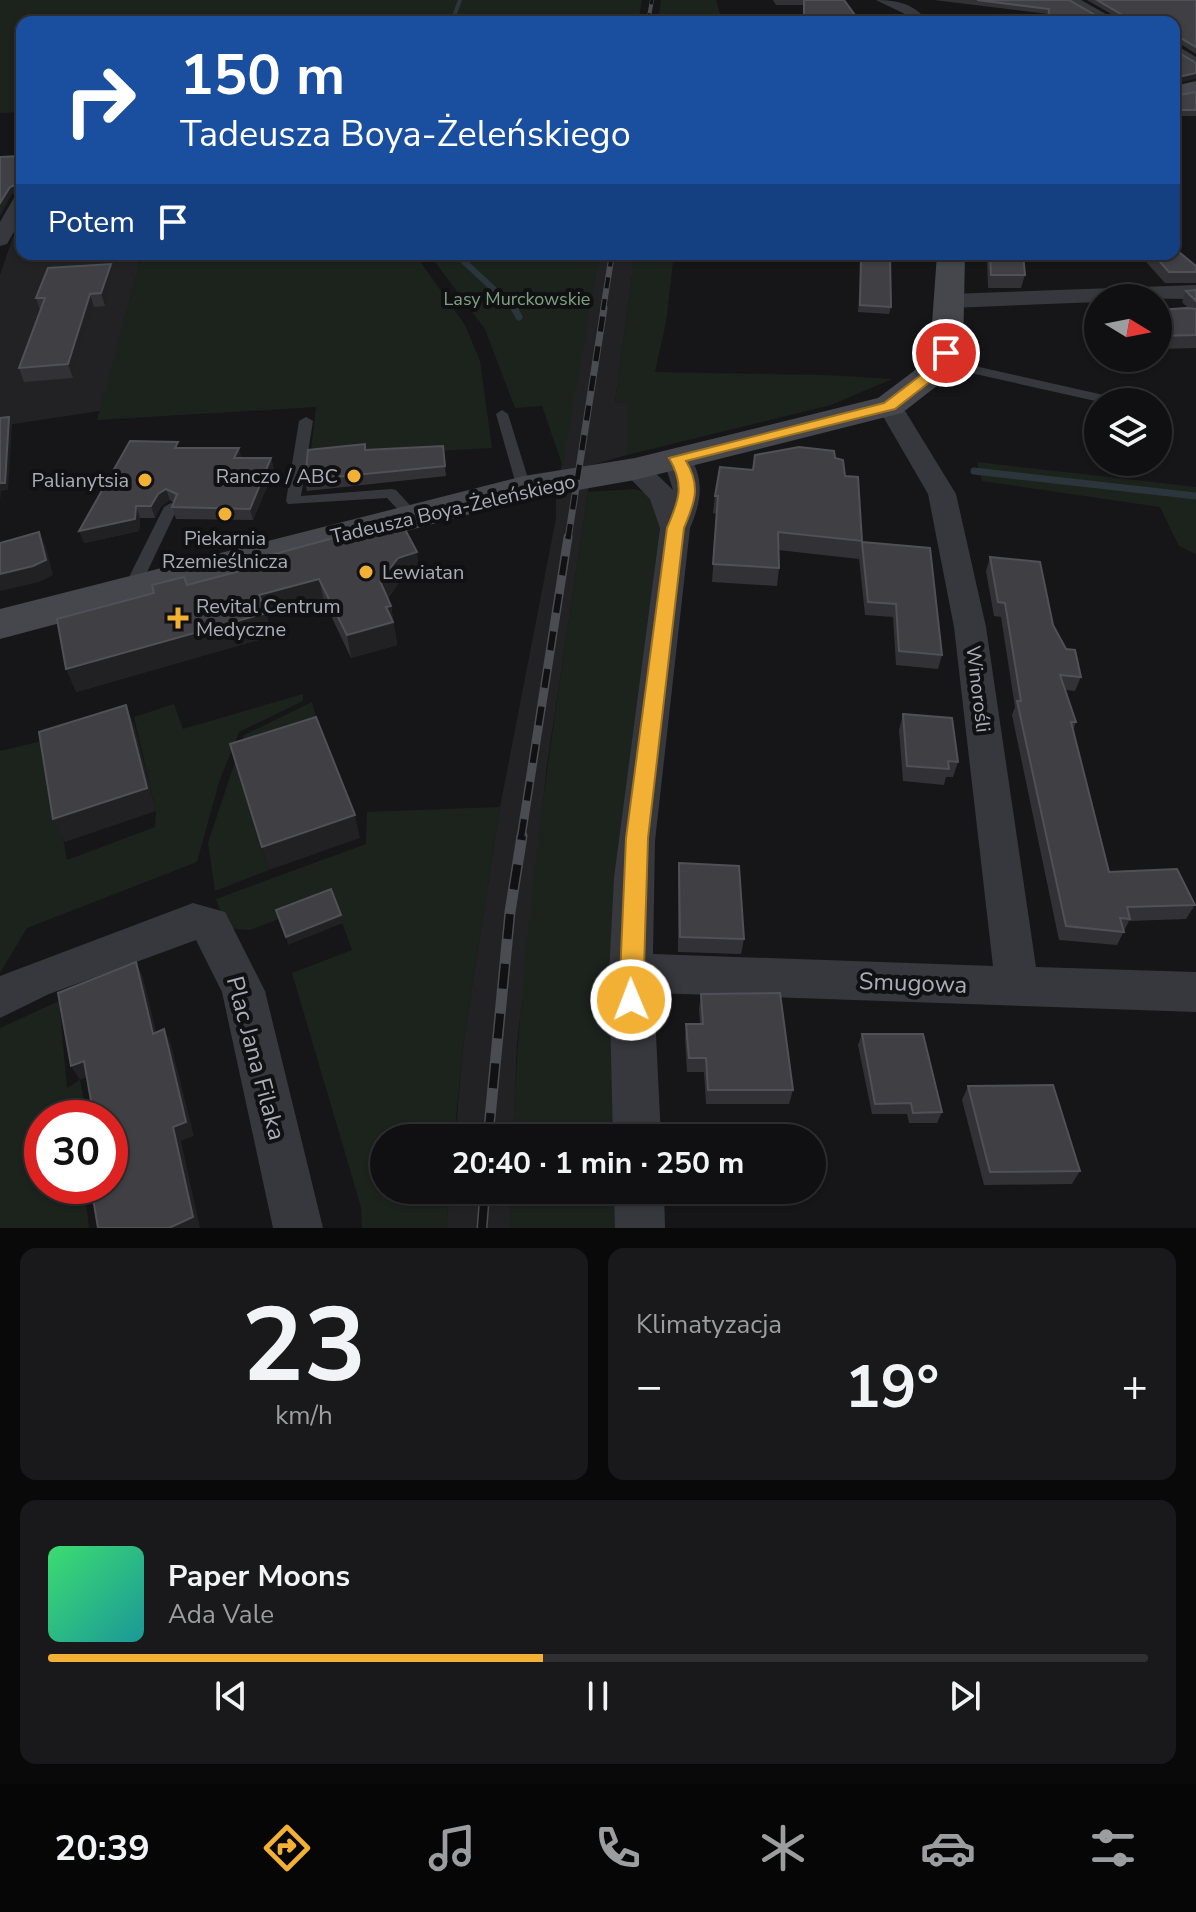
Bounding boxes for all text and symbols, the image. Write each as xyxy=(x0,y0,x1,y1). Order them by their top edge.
text: 150 m xyxy=(180,37,345,114)
icon: right xyxy=(48,48,152,152)
text: Tadeusza Boya-Żeleńskiego xyxy=(180,110,631,159)
icon: arrive xyxy=(151,200,195,244)
text: Potem xyxy=(48,202,135,243)
north arrow xyxy=(1084,284,1172,372)
map controls xyxy=(1084,284,1172,476)
park label: Lasy Murckowskie xyxy=(444,287,590,311)
pin xyxy=(912,319,980,387)
icon: arrive xyxy=(924,331,968,375)
button: layers xyxy=(1084,388,1172,476)
place label: Ranczo / ABC xyxy=(216,463,338,490)
place label: Palianytsia xyxy=(31,467,129,494)
marker: Ranczo / ABC xyxy=(345,467,363,485)
street label: Tadeusza Boya-Żeleńskiego xyxy=(328,468,578,550)
marker: Palianytsia xyxy=(136,471,154,489)
marker: Piekarnia Rzemieślnicza xyxy=(216,505,234,523)
place label: Piekarnia Rzemieślnicza xyxy=(162,525,288,575)
place label: Lewiatan xyxy=(382,559,464,586)
marker: Lewiatan xyxy=(357,563,375,581)
place label: Revital Centrum Medyczne xyxy=(196,593,341,643)
marker: Revital Centrum Medyczne xyxy=(167,607,189,629)
street label: Winorośli xyxy=(959,644,997,734)
position arrow xyxy=(589,958,673,1042)
street label: Smugowa xyxy=(858,965,968,1001)
street label: Plac Jana Filaka xyxy=(219,972,293,1144)
speed limit sign: 30 xyxy=(24,1100,128,1204)
text: 20:40 · 1 min · 250 m xyxy=(452,1143,744,1184)
text: 23 xyxy=(242,1275,366,1417)
text: Klimatyzacja xyxy=(636,1307,782,1342)
text: 19° xyxy=(845,1346,939,1428)
text: − xyxy=(636,1357,662,1417)
text: + xyxy=(1122,1357,1148,1417)
text: km/h xyxy=(275,1398,333,1433)
text: Paper Moons xyxy=(168,1556,350,1597)
text: Ada Vale xyxy=(168,1597,274,1632)
icon: previous xyxy=(209,1674,253,1718)
icon: pause xyxy=(576,1674,620,1718)
icon: next xyxy=(943,1674,987,1718)
icon: directions xyxy=(259,1820,315,1876)
icon: music xyxy=(424,1820,480,1876)
icon: phone xyxy=(590,1820,646,1876)
icon: climate xyxy=(755,1820,811,1876)
icon: car xyxy=(920,1820,976,1876)
icon: filters xyxy=(1085,1820,1141,1876)
text: 20:39 xyxy=(55,1824,150,1873)

